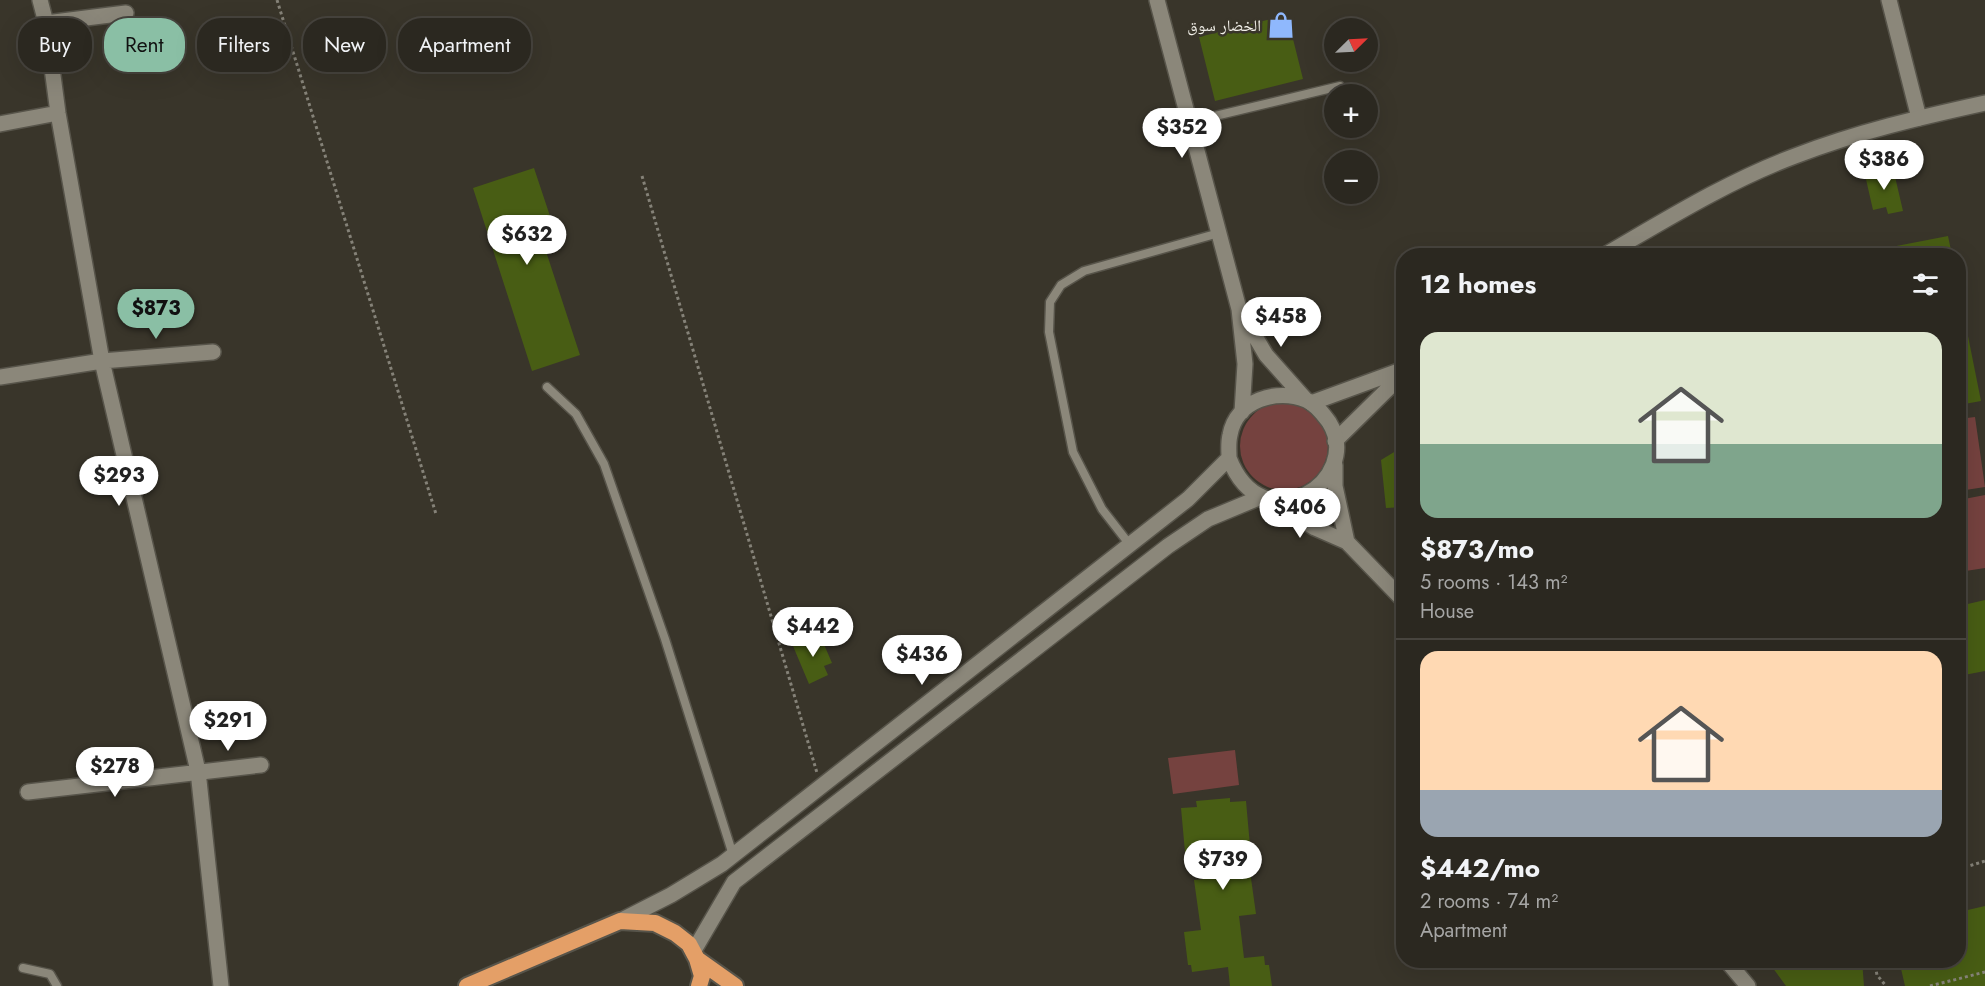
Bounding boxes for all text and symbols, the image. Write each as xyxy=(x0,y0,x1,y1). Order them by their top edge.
shop icon: الخضار سوق xyxy=(1266,10,1296,40)
place label: الخضار سوق xyxy=(1187,14,1261,37)
chip: Buy xyxy=(18,18,92,72)
chip: Rent xyxy=(104,18,185,72)
chip: Filters xyxy=(197,18,291,72)
chip: New xyxy=(303,18,386,72)
chip: Apartment xyxy=(398,18,531,72)
north arrow xyxy=(1324,18,1378,72)
map controls xyxy=(1324,18,1378,204)
button: + xyxy=(1324,84,1378,138)
pin: $352 xyxy=(1146,108,1218,159)
text: $352 xyxy=(1157,113,1207,142)
pin: $386 xyxy=(1848,140,1920,191)
text: $386 xyxy=(1859,145,1909,174)
button: − xyxy=(1324,150,1378,204)
pin: $632 xyxy=(491,215,563,266)
text: $632 xyxy=(501,220,553,249)
text: 12 homes xyxy=(1420,265,1536,303)
icon: filters xyxy=(1909,268,1942,301)
pin: $873 xyxy=(120,289,192,340)
text: $873 xyxy=(131,294,181,323)
pin: $458 xyxy=(1245,297,1317,348)
text: $458 xyxy=(1255,302,1307,331)
icon: home xyxy=(1627,371,1735,479)
pin: $293 xyxy=(83,456,155,507)
text: $293 xyxy=(93,461,145,490)
pin: $406 xyxy=(1264,488,1336,539)
text: $406 xyxy=(1273,493,1327,522)
text: $873/mo xyxy=(1420,530,1534,568)
text: 5 rooms · 143 m² xyxy=(1420,568,1567,597)
text: House xyxy=(1420,597,1474,626)
pin: $442 xyxy=(777,607,849,658)
text: $442 xyxy=(786,612,840,641)
pin: $436 xyxy=(886,635,958,686)
text: $436 xyxy=(896,640,948,669)
icon: home xyxy=(1627,690,1735,798)
pin: $291 xyxy=(192,701,264,752)
text: $291 xyxy=(203,706,253,735)
pin: $278 xyxy=(79,747,151,798)
text: $278 xyxy=(90,752,140,781)
pin: $739 xyxy=(1187,840,1259,891)
text: $739 xyxy=(1198,845,1248,874)
text: $442/mo xyxy=(1420,849,1540,887)
text: 2 rooms · 74 m² xyxy=(1420,887,1558,916)
text: Apartment xyxy=(1420,916,1507,945)

